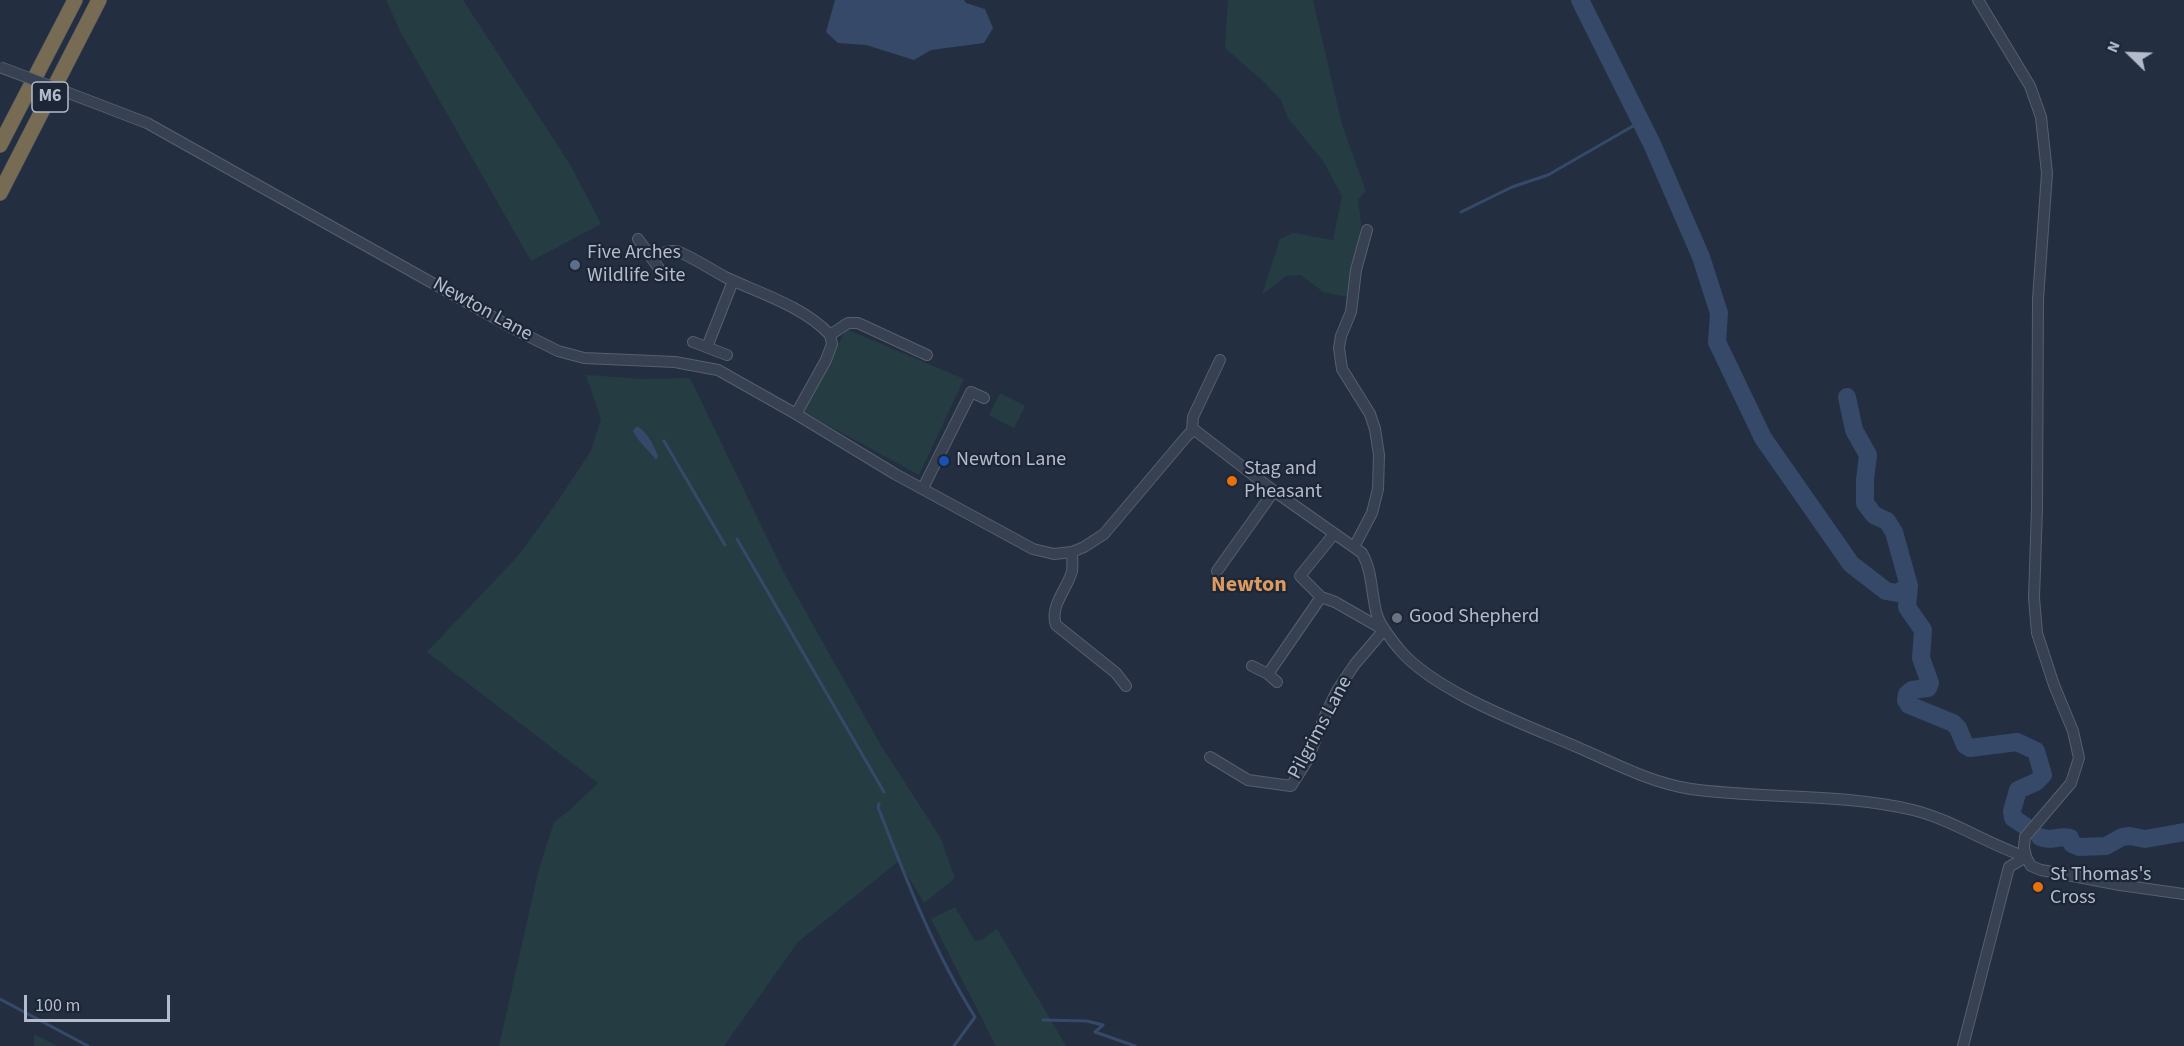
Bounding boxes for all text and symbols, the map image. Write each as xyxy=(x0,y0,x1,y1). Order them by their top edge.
north arrow xyxy=(2100,24,2160,84)
text: N xyxy=(2101,38,2126,56)
road number: M6 xyxy=(32,82,68,112)
place label: Five Arches Wildlife Site xyxy=(587,242,685,289)
marker: Five Arches Wildlife Site xyxy=(568,258,582,272)
street label: Newton Lane xyxy=(428,273,536,347)
place label: Newton Lane xyxy=(956,449,1066,473)
marker: Newton Lane xyxy=(937,454,951,468)
place label: Stag and Pheasant xyxy=(1244,458,1322,505)
marker: Stag and Pheasant xyxy=(1225,474,1239,488)
district label: Newton xyxy=(1211,573,1287,599)
place label: Good Shepherd xyxy=(1409,606,1539,630)
marker: Good Shepherd xyxy=(1390,611,1404,625)
street label: Pilgrims Lane xyxy=(1284,673,1358,783)
place label: St Thomas's Cross xyxy=(2050,864,2151,911)
marker: St Thomas's Cross xyxy=(2031,880,2045,894)
scale bar xyxy=(27,983,172,1021)
text: 100 m xyxy=(35,993,80,1018)

